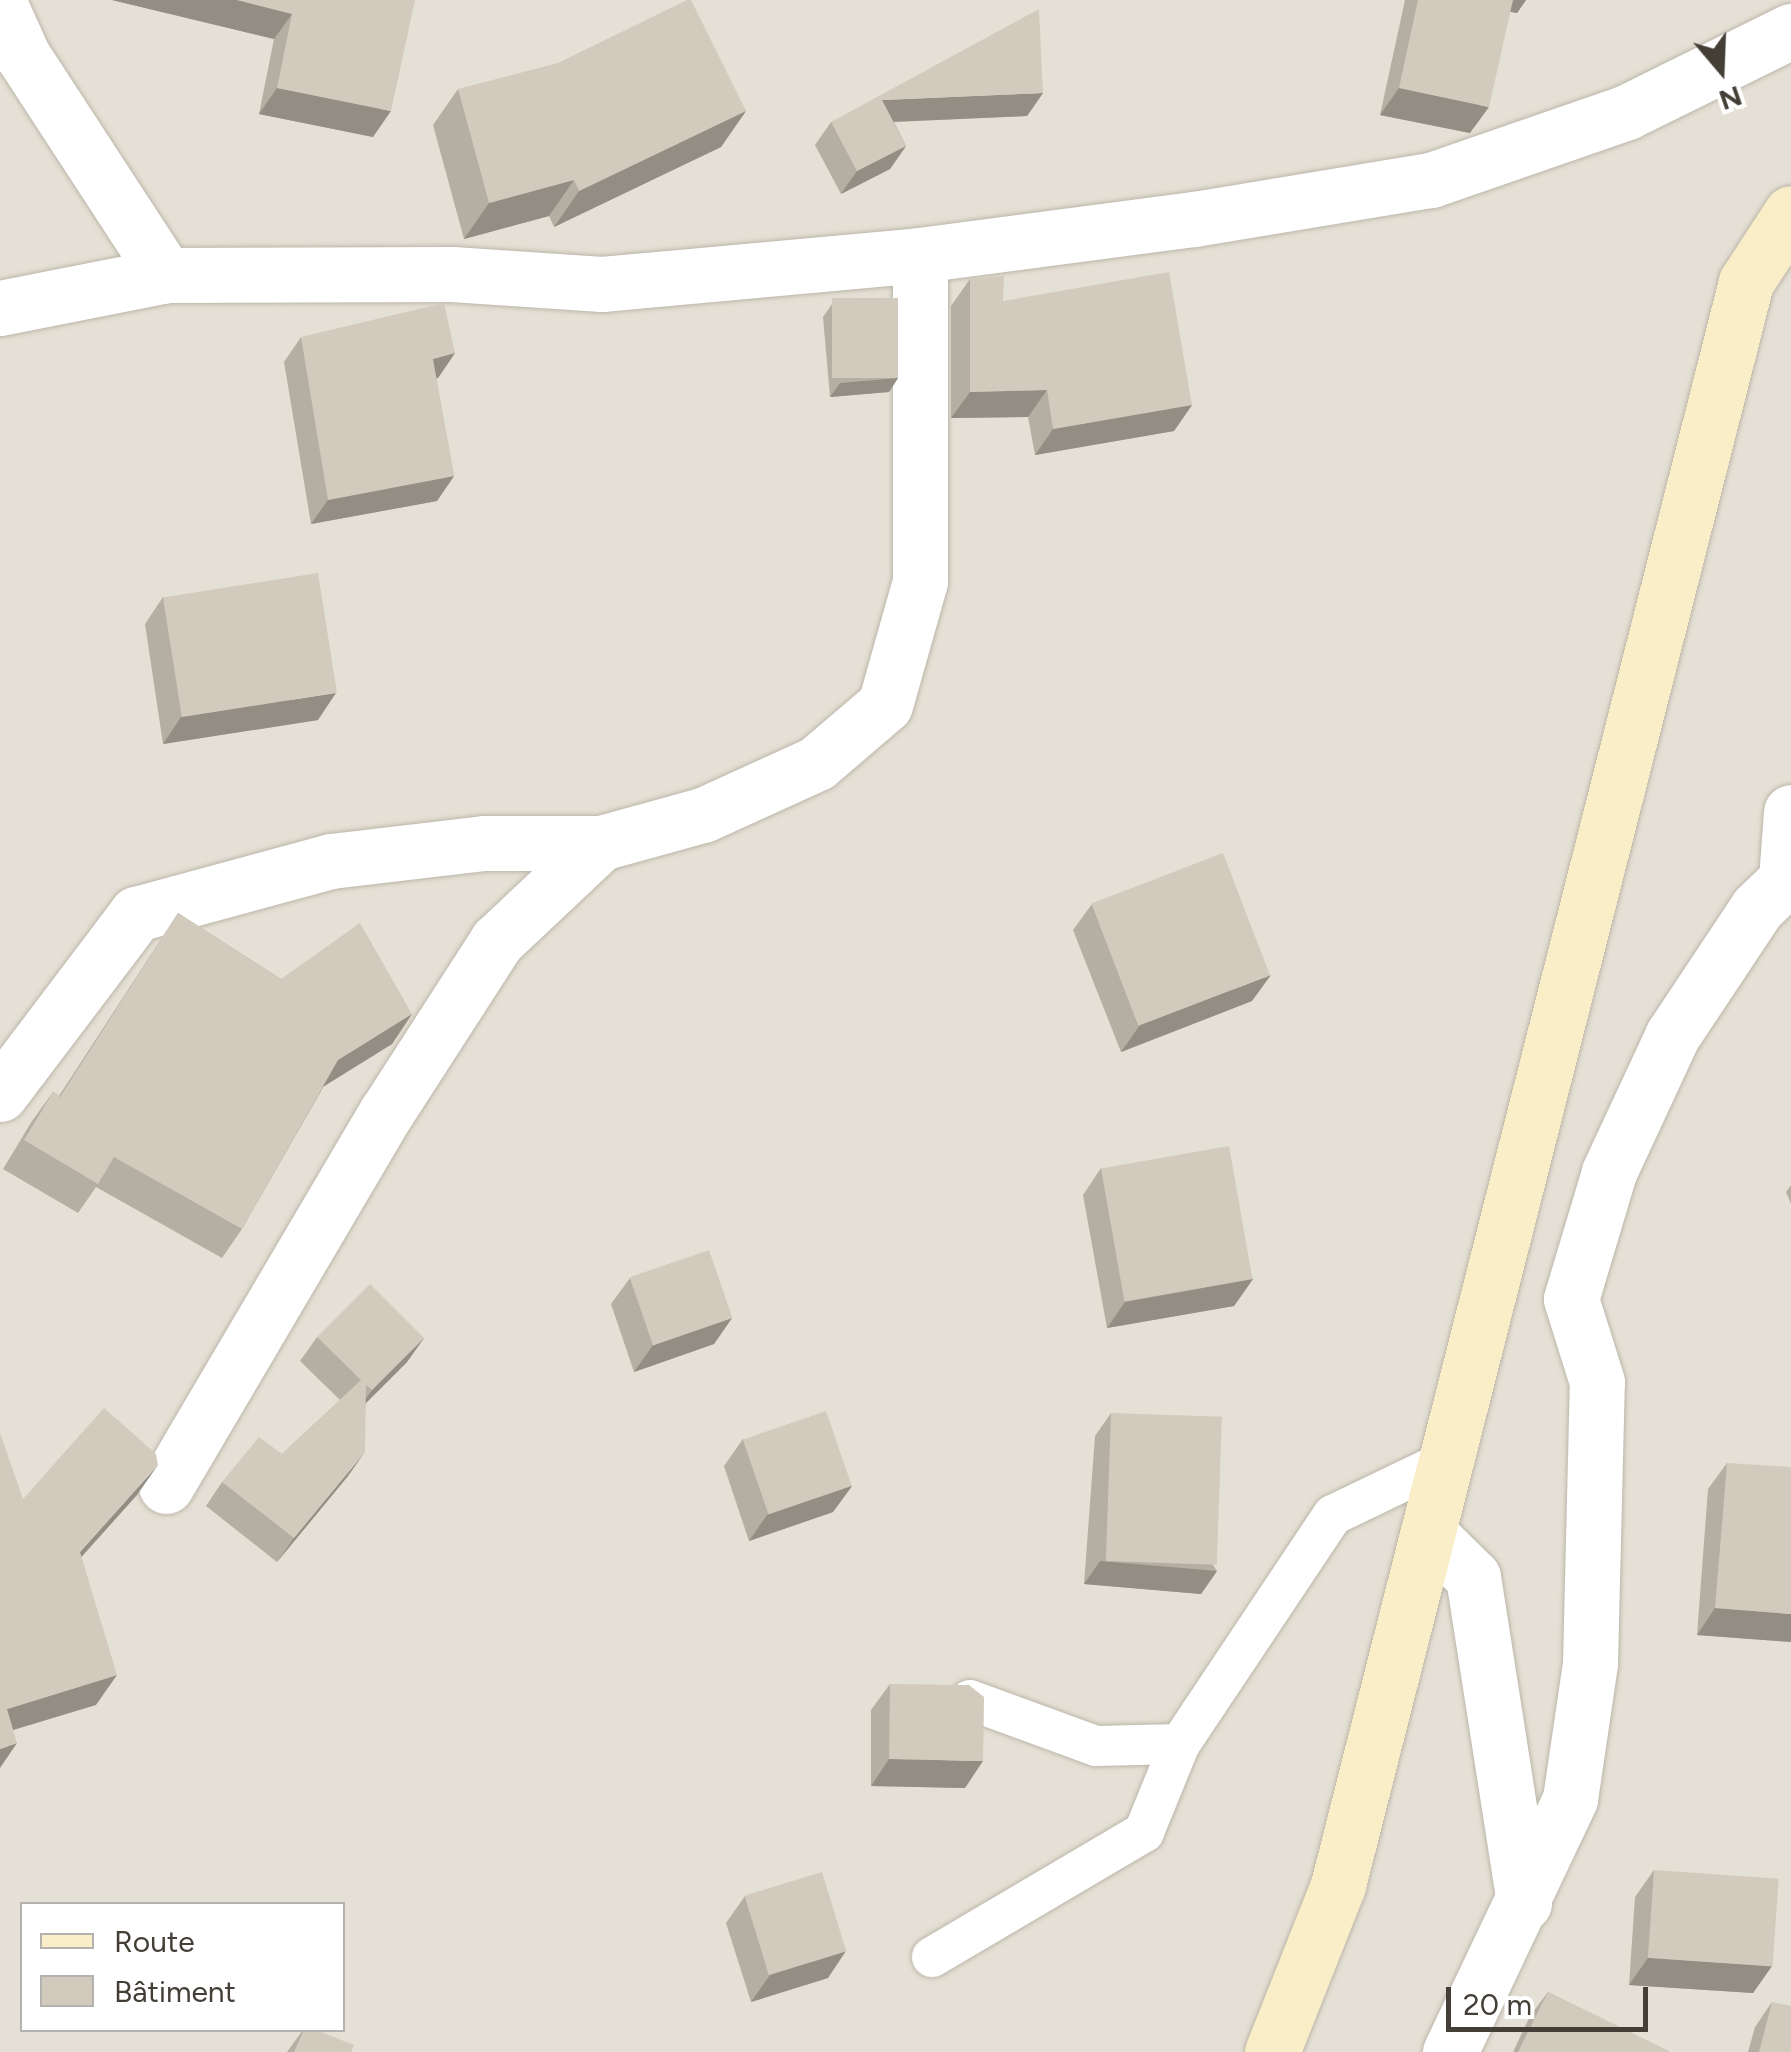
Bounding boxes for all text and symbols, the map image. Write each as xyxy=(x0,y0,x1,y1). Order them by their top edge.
north arrow xyxy=(1671,20,1771,120)
text: N xyxy=(1715,79,1747,118)
legend xyxy=(20,1902,345,2032)
text: Route xyxy=(114,1923,195,1960)
scale bar xyxy=(1451,1967,1654,2029)
text: Bâtiment xyxy=(114,1973,236,2010)
text: 20 m xyxy=(1463,1986,1532,2023)

